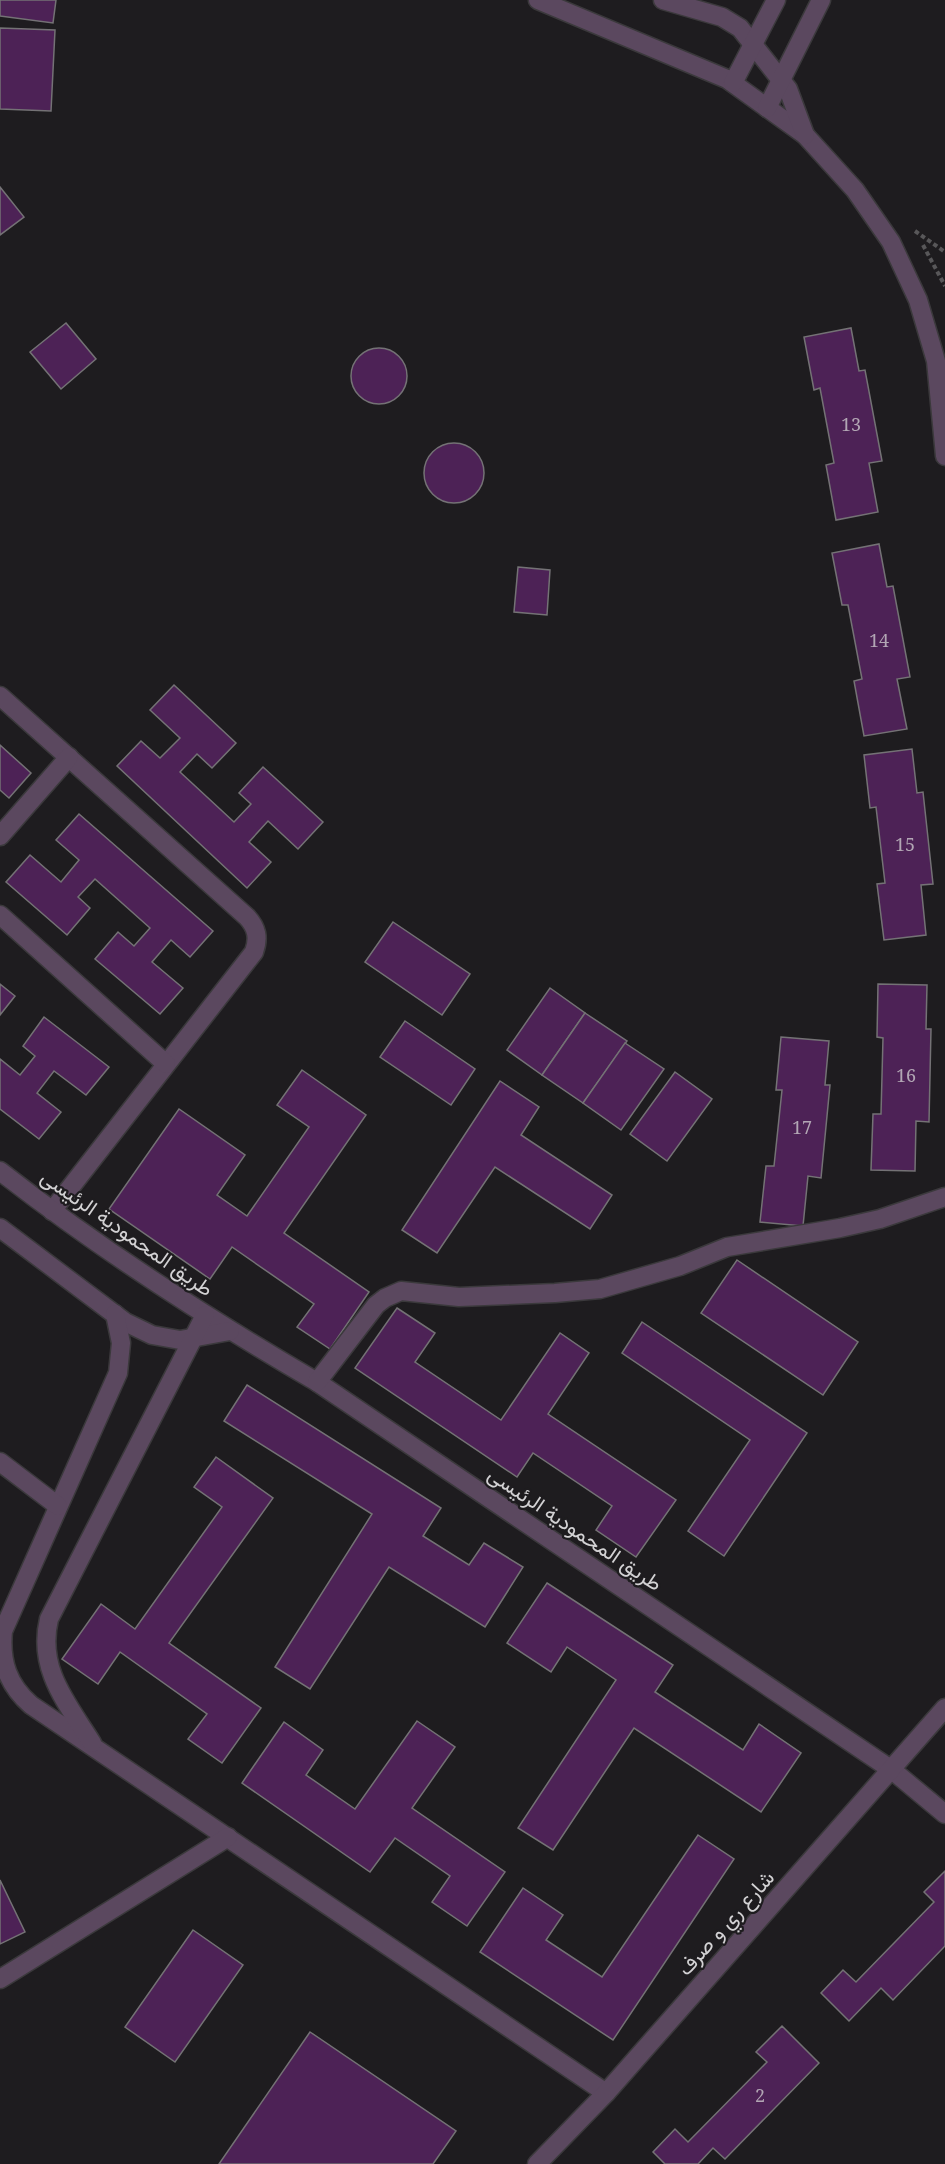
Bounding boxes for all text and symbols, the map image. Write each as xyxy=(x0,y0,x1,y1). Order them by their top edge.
house number: 13 xyxy=(841,412,861,436)
house number: 14 xyxy=(869,628,889,652)
house number: 15 xyxy=(895,832,915,856)
house number: 16 xyxy=(896,1063,916,1087)
house number: 17 xyxy=(792,1115,812,1139)
street label: طريق المحمودية الرئيسى xyxy=(36,1162,219,1302)
street label: طريق المحمودية الرئيسى xyxy=(483,1459,668,1597)
street label: شارع ري و صرف xyxy=(671,1864,783,1984)
house number: 2 xyxy=(755,2083,765,2107)

